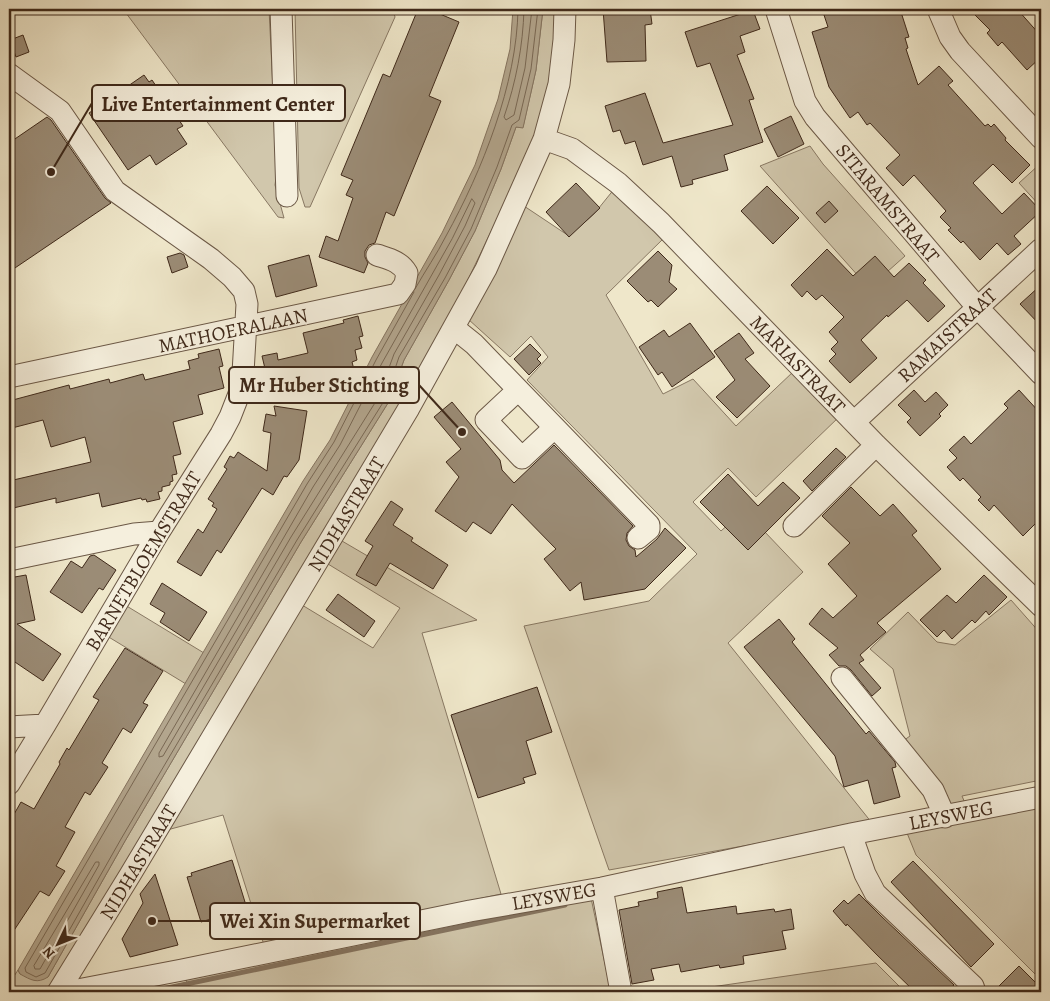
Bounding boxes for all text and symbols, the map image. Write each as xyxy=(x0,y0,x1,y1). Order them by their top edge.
callout: Live Entertainment Center xyxy=(92,85,345,121)
text: Live Entertainment Center xyxy=(101,90,335,118)
street label: SITARAMSTRAAT xyxy=(830,138,946,269)
street label: RAMAISTRAAT xyxy=(892,282,1003,389)
street label: MATHOERALAAN xyxy=(156,301,310,360)
street label: MARIASTRAAT xyxy=(744,309,852,419)
callout: Mr Huber Stichting xyxy=(229,367,419,403)
text: Mr Huber Stichting xyxy=(239,371,409,399)
street label: NIDHASTRAAT xyxy=(301,452,391,577)
street label: BARNETBLOEMSTRAAT xyxy=(79,466,208,656)
street label: LEYSWEG xyxy=(906,794,996,837)
street label: NIDHASTRAAT xyxy=(93,800,183,925)
street label: LEYSWEG xyxy=(510,876,599,917)
callout: Wei Xin Supermarket xyxy=(210,903,420,939)
text: Wei Xin Supermarket xyxy=(219,907,410,935)
north arrow xyxy=(32,918,82,968)
text: N xyxy=(38,942,59,963)

